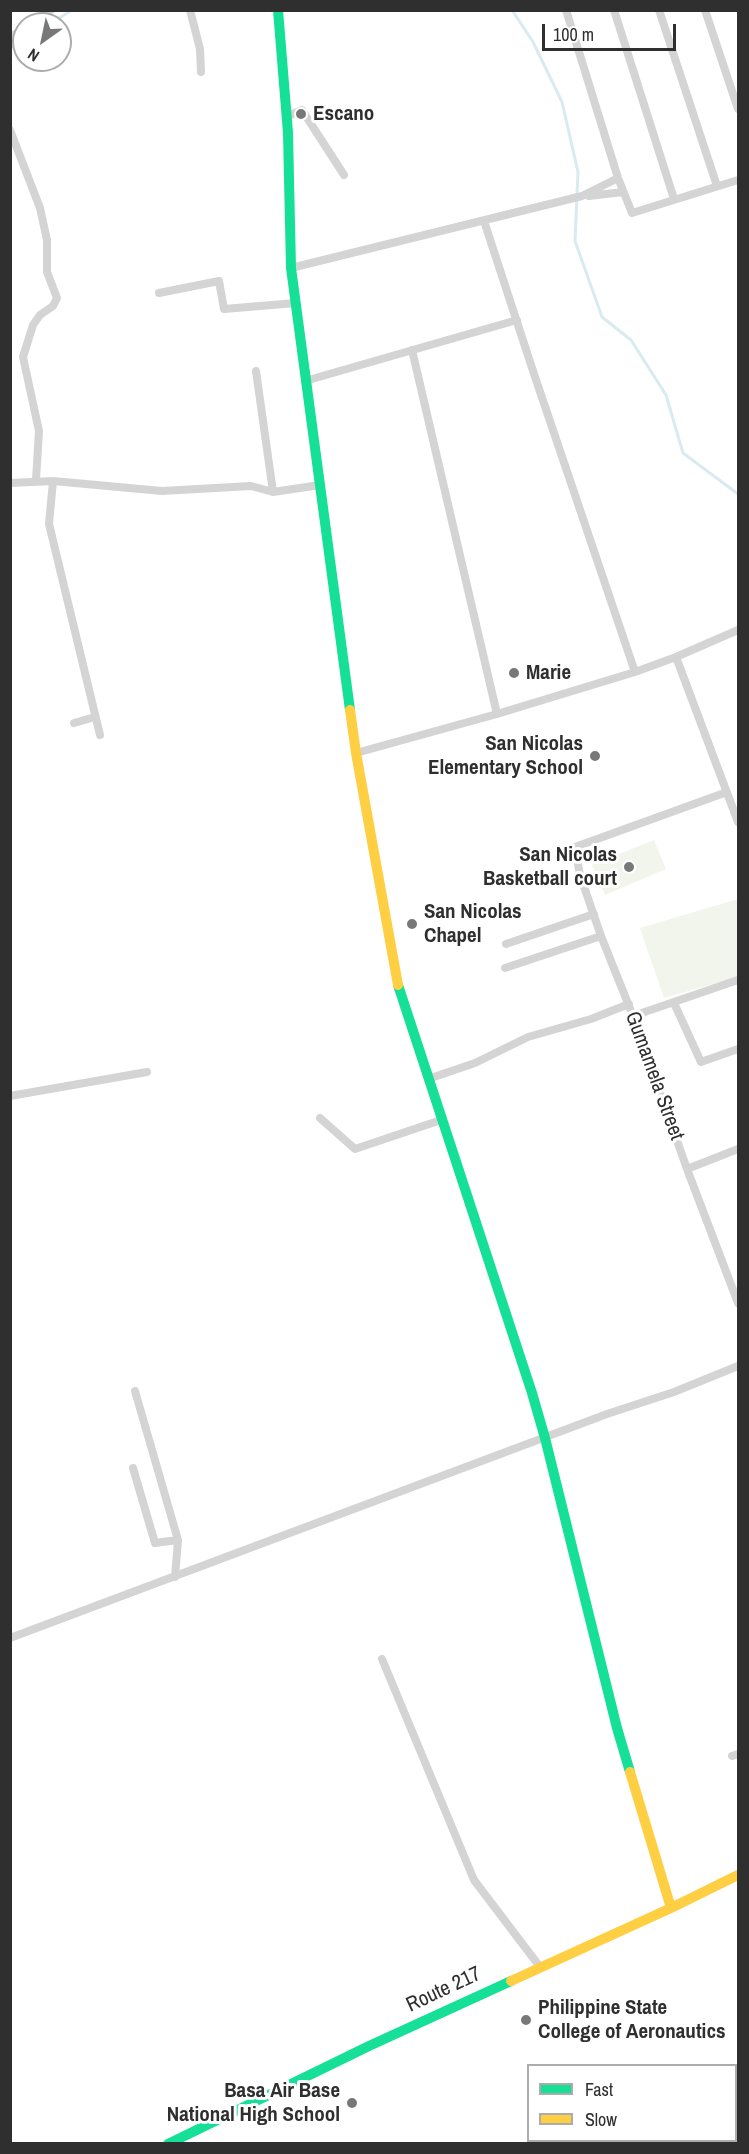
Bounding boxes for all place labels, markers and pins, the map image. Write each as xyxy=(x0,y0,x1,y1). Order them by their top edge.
place label: Escano xyxy=(313,101,374,127)
marker: Escano xyxy=(294,107,308,121)
place label: Marie xyxy=(526,660,571,686)
marker: Marie xyxy=(507,666,521,680)
place label: San Nicolas Elementary School xyxy=(428,731,583,781)
marker: San Nicolas Elementary School xyxy=(588,749,602,763)
place label: San Nicolas Basketball court xyxy=(483,842,617,892)
marker: San Nicolas Basketball court xyxy=(622,860,636,874)
place label: San Nicolas Chapel xyxy=(424,899,522,949)
marker: San Nicolas Chapel xyxy=(405,917,419,931)
place label: Philippine State College of Aeronautics xyxy=(538,1995,726,2045)
marker: Philippine State College of Aeronautics xyxy=(519,2013,533,2027)
place label: Basa Air Base National High School xyxy=(167,2078,340,2128)
marker: Basa Air Base National High School xyxy=(345,2096,359,2110)

